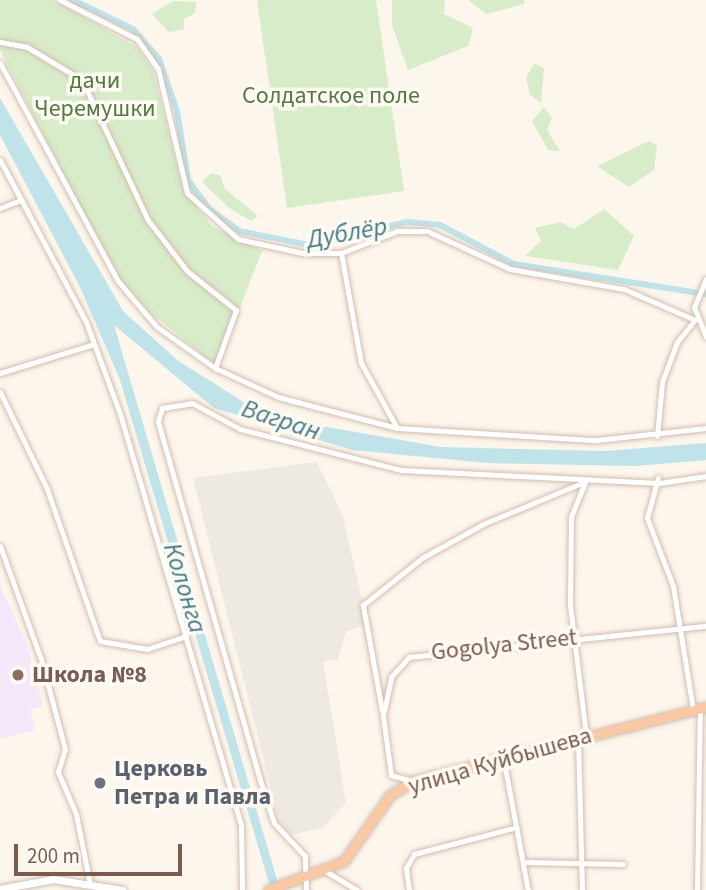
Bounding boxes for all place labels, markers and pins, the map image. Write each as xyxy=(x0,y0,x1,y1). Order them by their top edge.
place label: Школа №8 xyxy=(32,661,147,689)
marker: Школа №8 xyxy=(10,667,26,683)
place label: Церковь Петра и Павла xyxy=(114,755,271,811)
marker: Церковь Петра и Павла xyxy=(92,775,108,791)

